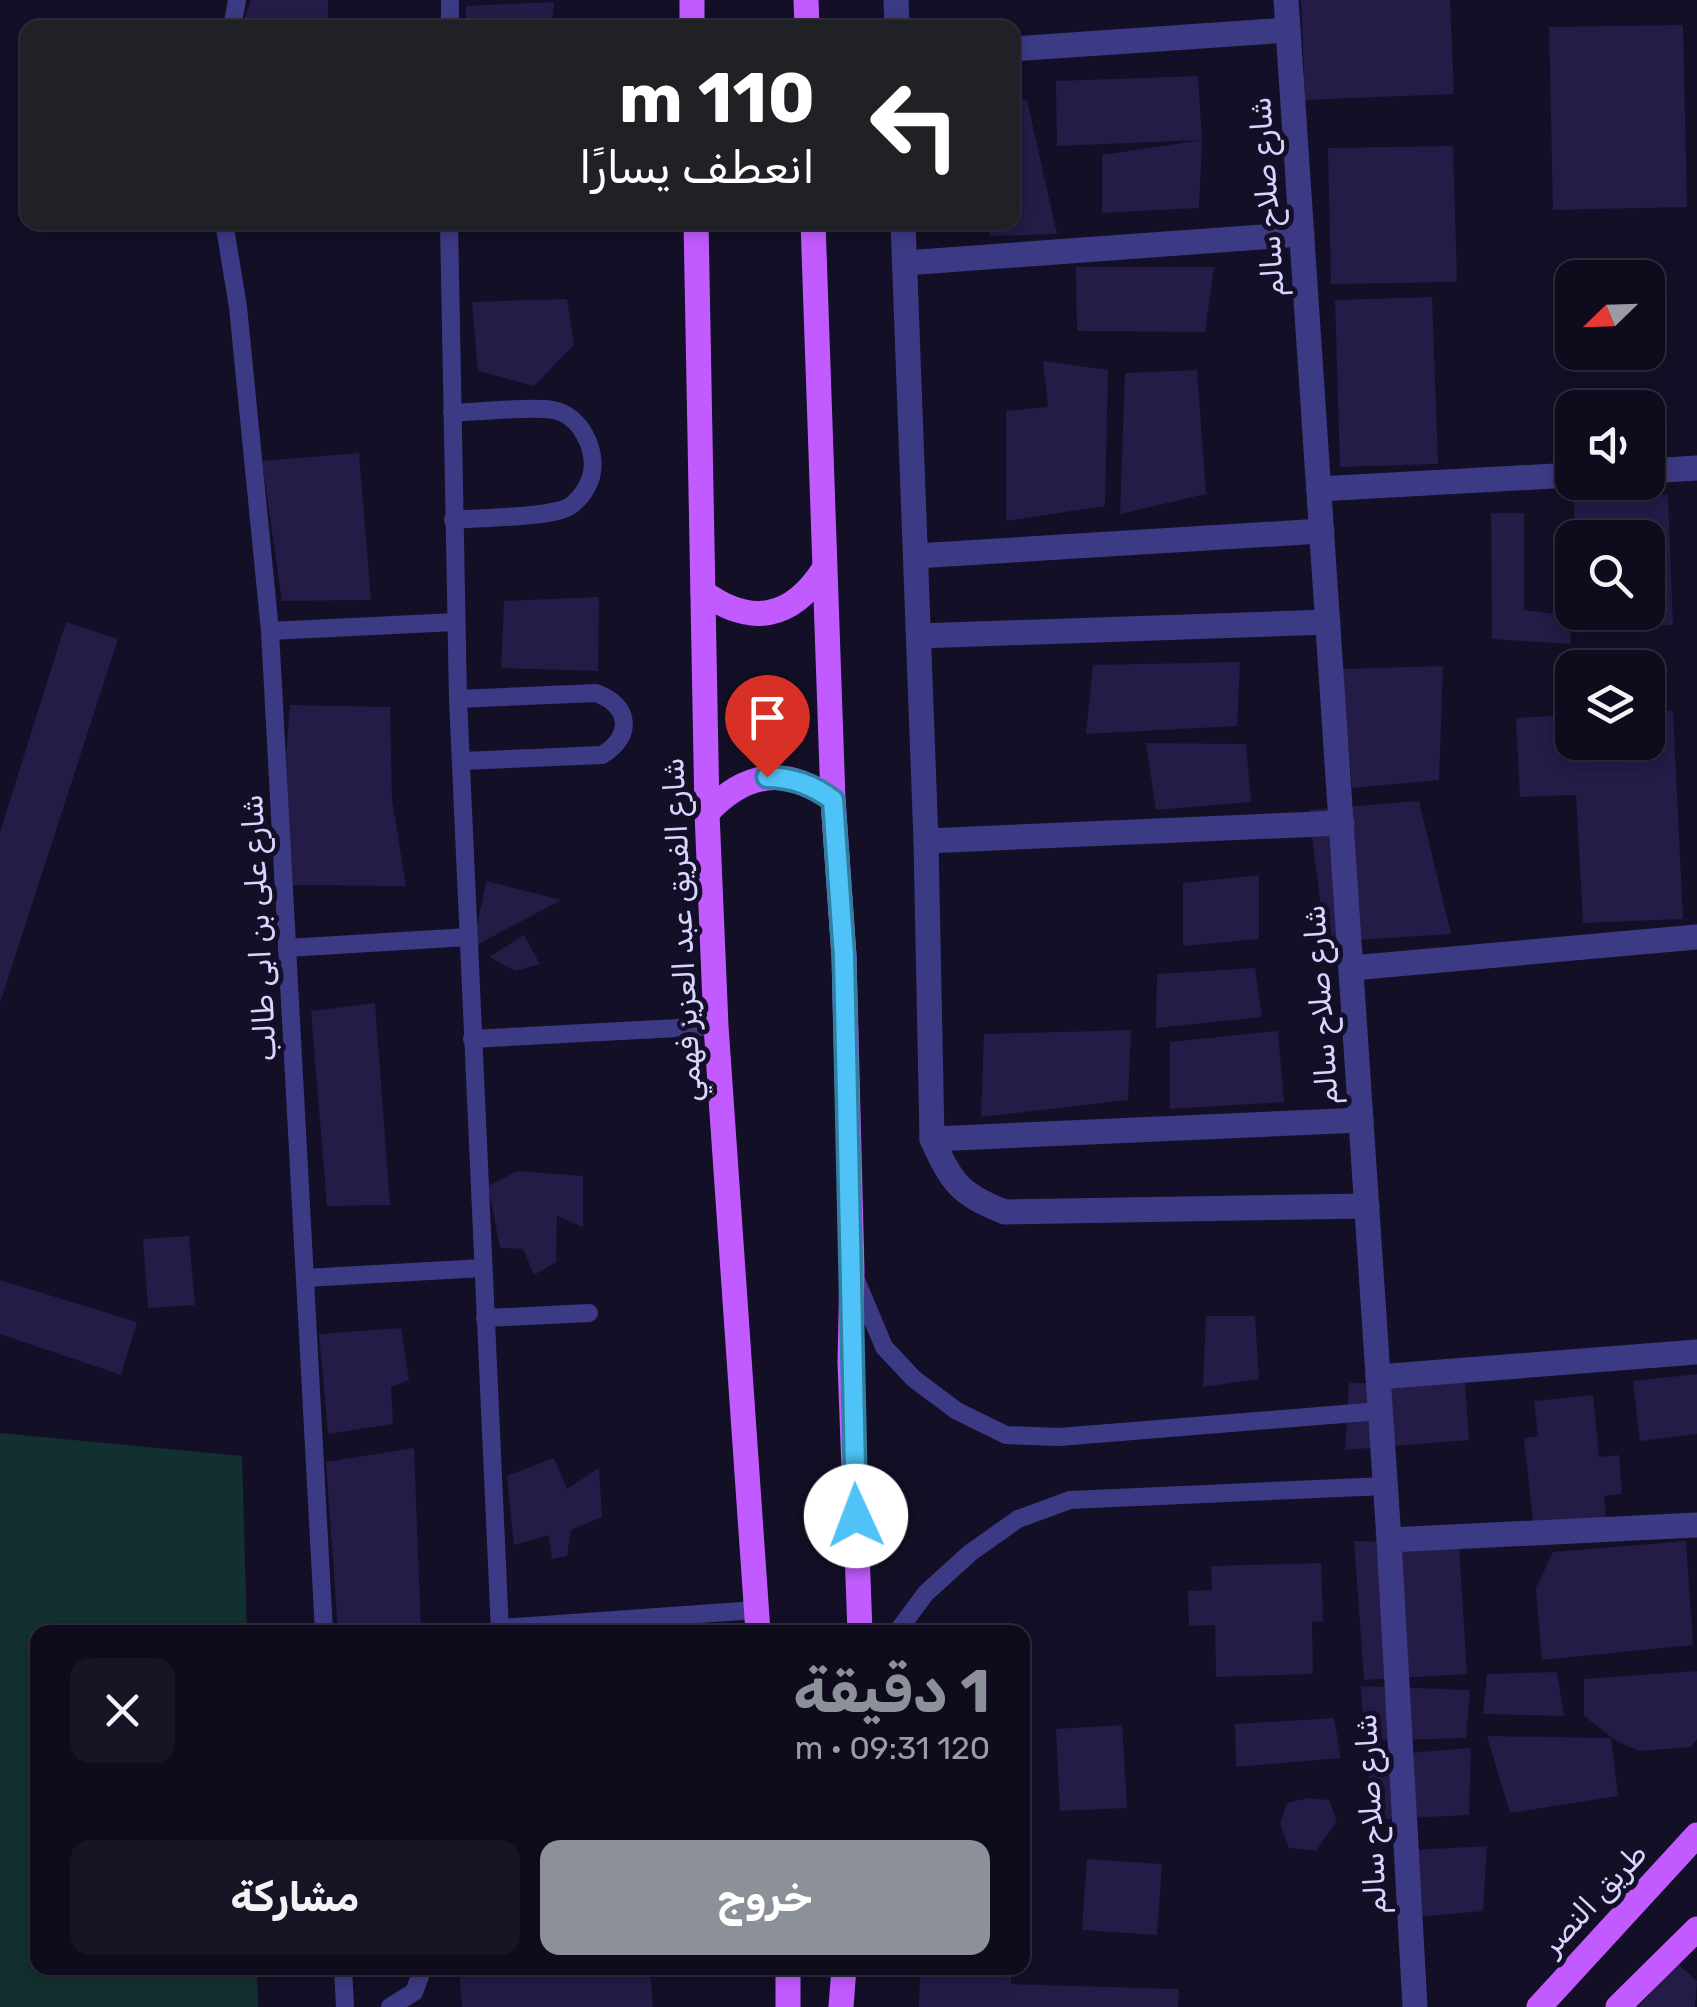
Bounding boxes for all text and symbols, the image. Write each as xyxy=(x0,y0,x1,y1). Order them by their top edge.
text: 110 m xyxy=(619,57,815,140)
icon: left xyxy=(850,60,980,190)
street label: شارع صلاح سالم xyxy=(1242,96,1294,298)
text: انعطف يسارًا xyxy=(579,141,815,194)
north arrow xyxy=(1555,260,1665,370)
map controls xyxy=(1555,260,1665,760)
button: sound xyxy=(1555,390,1665,500)
button: search xyxy=(1555,520,1665,630)
button: layers xyxy=(1555,650,1665,760)
pin xyxy=(725,675,810,778)
icon: arrive xyxy=(740,690,795,745)
street label: شارع الفريق عبد العزيز فهمي xyxy=(655,756,713,1103)
street label: شارع على بن ابى طالب xyxy=(234,793,286,1062)
street label: شارع صلاح سالم xyxy=(1296,904,1348,1106)
position arrow xyxy=(804,1464,908,1568)
text: 1 دقيقة xyxy=(793,1656,990,1727)
button: close xyxy=(70,1658,175,1763)
street label: شارع صلاح سالم xyxy=(1348,1713,1396,1915)
text: 120 m · 09:31 xyxy=(795,1729,990,1767)
street label: طريق النصر xyxy=(1532,1836,1655,1964)
button: مشاركة xyxy=(70,1840,520,1955)
button: خروج xyxy=(540,1840,990,1955)

